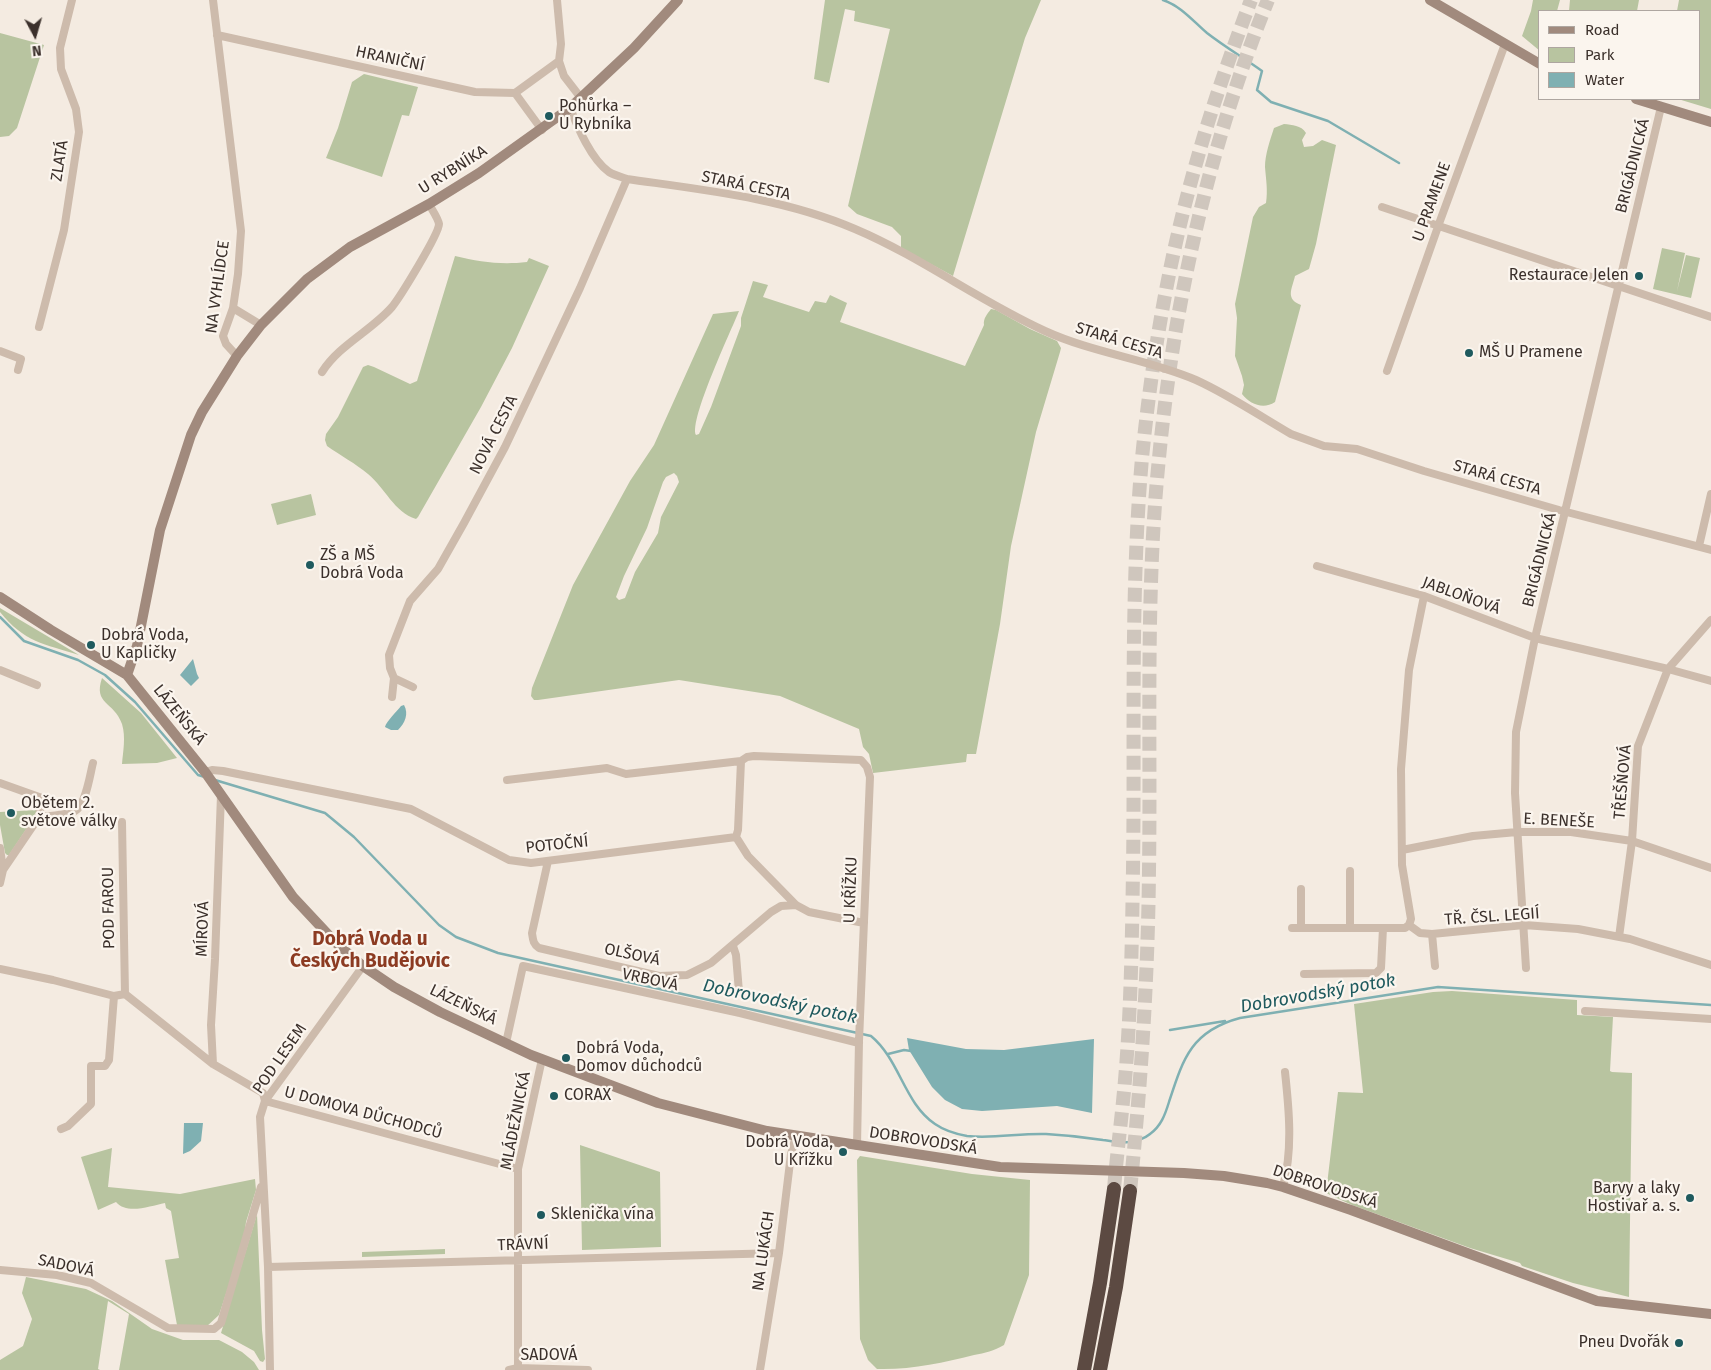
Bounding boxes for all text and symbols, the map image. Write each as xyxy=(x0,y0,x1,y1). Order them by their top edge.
north arrow xyxy=(10,10,60,60)
legend xyxy=(1538,10,1701,100)
text: Road xyxy=(1585,21,1620,39)
text: N xyxy=(31,41,42,59)
street label: HRANIČNÍ xyxy=(354,42,426,76)
text: Park xyxy=(1585,46,1615,64)
text: Water xyxy=(1585,71,1624,89)
place label: Pohůrka – U Rybníka xyxy=(559,97,632,135)
marker: Pohůrka – U Rybníka xyxy=(543,110,555,122)
street label: BRIGÁDNICKÁ xyxy=(1612,117,1654,215)
street label: ZLATÁ xyxy=(47,139,73,183)
street label: U RYBNÍKA xyxy=(415,141,491,199)
street label: U PRAMENE xyxy=(1409,159,1455,245)
street label: STARÁ CESTA xyxy=(700,167,792,205)
street label: NA VYHLÍDCE xyxy=(202,239,234,335)
place label: Restaurace Jelen xyxy=(1509,266,1629,286)
marker: Restaurace Jelen xyxy=(1633,270,1645,282)
street label: STARÁ CESTA xyxy=(1073,319,1165,363)
place label: MŠ U Pramene xyxy=(1479,343,1583,363)
marker: MŠ U Pramene xyxy=(1463,347,1475,359)
street label: NOVÁ CESTA xyxy=(466,392,522,478)
street label: STARÁ CESTA xyxy=(1451,456,1543,500)
street label: BRIGÁDNICKÁ xyxy=(1519,511,1561,609)
place label: ZŠ a MŠ Dobrá Voda xyxy=(320,546,404,584)
marker: ZŠ a MŠ Dobrá Voda xyxy=(304,559,316,571)
street label: JABLOŇOVÁ xyxy=(1419,573,1503,619)
place label: Dobrá Voda, U Kapličky xyxy=(101,626,189,664)
marker: Dobrá Voda, U Kapličky xyxy=(85,639,97,651)
street label: LÁZEŇSKÁ xyxy=(149,681,209,749)
street label: TŘEŠŇOVÁ xyxy=(1610,744,1636,820)
place label: Obětem 2. světové války xyxy=(21,794,117,832)
marker: Obětem 2. světové války xyxy=(5,807,17,819)
street label: E. BENEŠE xyxy=(1523,810,1595,832)
street label: POTOČNÍ xyxy=(525,832,589,858)
street label: U KŘÍŽKU xyxy=(840,856,862,924)
street label: POD FAROU xyxy=(99,867,119,949)
street label: MÍROVÁ xyxy=(192,901,214,957)
street label: TŘ. ČSL. LEGIÍ xyxy=(1444,904,1540,930)
district label: Dobrá Voda u Českých Budějovic xyxy=(290,929,450,973)
street label: OLŠOVÁ xyxy=(602,940,662,970)
street label: VRBOVÁ xyxy=(620,965,680,995)
water label: Dobrovodský potok xyxy=(1239,970,1397,1018)
water label: Dobrovodský potok xyxy=(701,975,859,1029)
street label: LÁZEŇSKÁ xyxy=(426,981,500,1029)
street label: POD LESEM xyxy=(249,1020,311,1098)
place label: Dobrá Voda, Domov důchodců xyxy=(576,1039,702,1077)
marker: Dobrá Voda, Domov důchodců xyxy=(560,1052,572,1064)
street label: MLÁDEŽNICKÁ xyxy=(497,1070,535,1172)
street label: U DOMOVA DŮCHODCŮ xyxy=(282,1083,444,1143)
place label: CORAX xyxy=(564,1086,611,1106)
marker: CORAX xyxy=(548,1090,560,1102)
street label: DOBROVODSKÁ xyxy=(868,1123,978,1159)
place label: Dobrá Voda, U Křížku xyxy=(745,1133,833,1171)
marker: Dobrá Voda, U Křížku xyxy=(837,1146,849,1158)
street label: DOBROVODSKÁ xyxy=(1270,1161,1380,1213)
place label: Barvy a laky Hostivař a. s. xyxy=(1587,1179,1680,1217)
marker: Barvy a laky Hostivař a. s. xyxy=(1684,1192,1696,1204)
place label: Sklenička vína xyxy=(551,1205,654,1225)
marker: Sklenička vína xyxy=(535,1209,547,1221)
street label: NA LUKÁCH xyxy=(749,1210,779,1292)
street label: TRÁVNÍ xyxy=(497,1235,549,1255)
street label: SADOVÁ xyxy=(36,1251,96,1281)
place label: Pneu Dvořák xyxy=(1578,1333,1669,1353)
marker: Pneu Dvořák xyxy=(1673,1337,1685,1349)
street label: SADOVÁ xyxy=(521,1346,577,1366)

